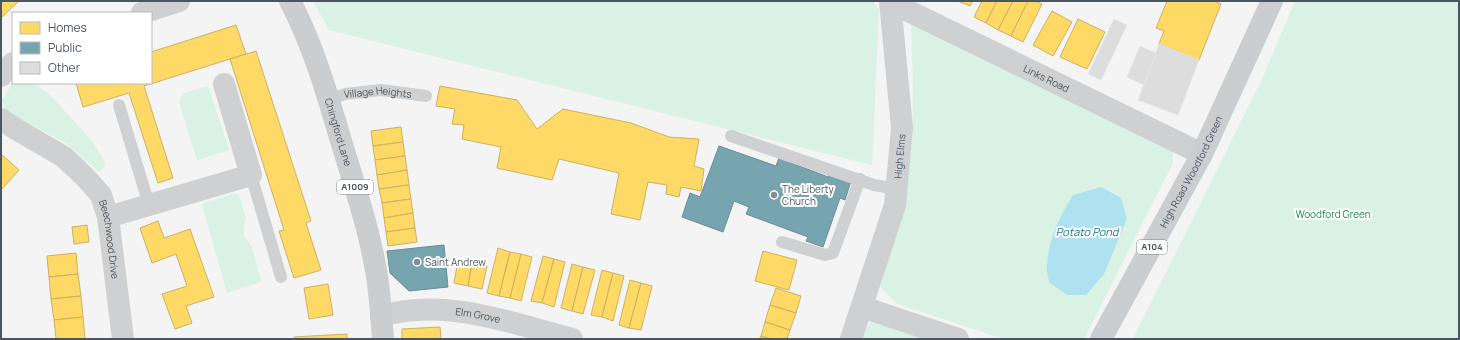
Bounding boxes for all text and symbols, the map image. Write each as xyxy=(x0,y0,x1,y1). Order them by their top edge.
legend xyxy=(12,12,152,84)
text: Homes xyxy=(48,19,87,36)
text: Public xyxy=(48,39,82,56)
text: Other xyxy=(48,59,81,76)
street label: Links Road xyxy=(1021,61,1072,95)
street label: Village Heights xyxy=(343,83,413,101)
street label: Chingford Lane xyxy=(322,96,355,168)
street label: High Road Woodford Green xyxy=(1156,113,1226,230)
street label: High Elms xyxy=(890,133,908,179)
road number: A1009 xyxy=(337,180,373,194)
place label: The Liberty Church xyxy=(782,182,834,208)
marker: The Liberty Church xyxy=(769,190,779,200)
street label: Beechwood Drive xyxy=(96,198,123,280)
park label: Woodford Green xyxy=(1295,207,1371,221)
water label: Potato Pond xyxy=(1056,224,1120,239)
road number: A104 xyxy=(1137,240,1167,254)
place label: Saint Andrew xyxy=(425,255,486,269)
marker: Saint Andrew xyxy=(412,257,422,267)
street label: Elm Grove xyxy=(455,304,502,326)

